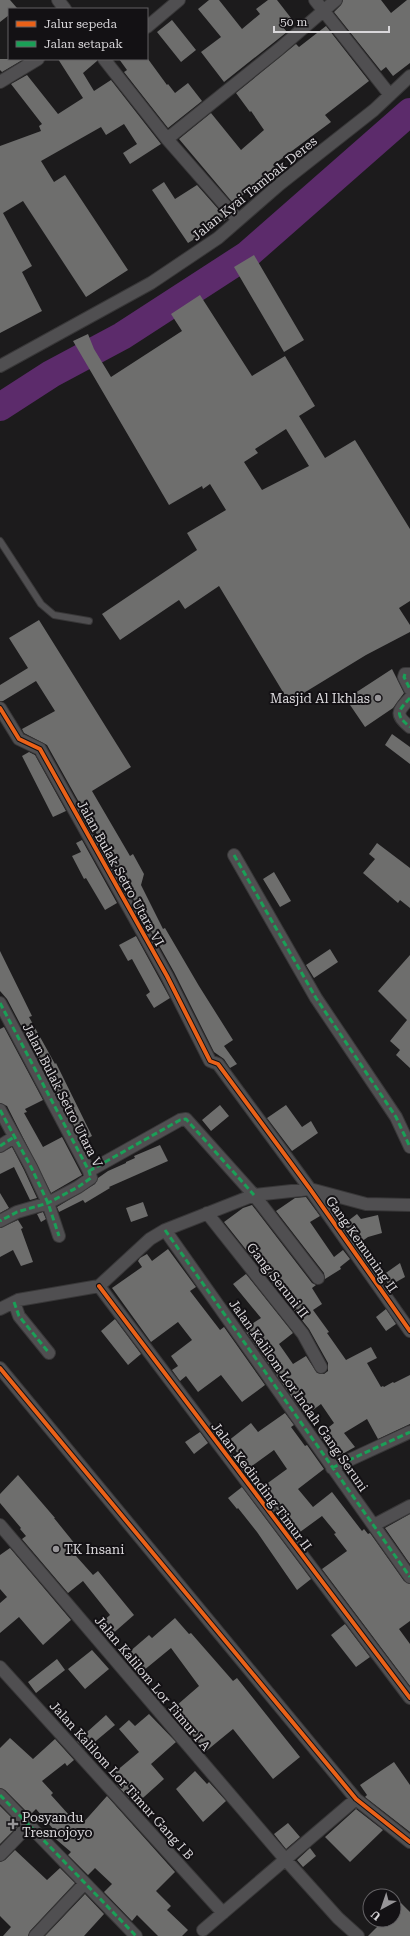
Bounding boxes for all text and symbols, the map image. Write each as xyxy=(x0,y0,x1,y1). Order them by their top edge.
legend xyxy=(8,8,148,60)
scale bar xyxy=(274,8,389,34)
text: 50 m xyxy=(280,15,307,29)
text: Jalur sepeda xyxy=(44,17,118,31)
text: Jalan setapak xyxy=(44,37,123,51)
street label: Jalan Kyai Tambak Deres xyxy=(189,133,320,244)
place label: Masjid Al Ikhlas xyxy=(270,691,370,706)
marker: Masjid Al Ikhlas xyxy=(373,693,383,703)
street label: Jalan Bulak Setro Utara VI xyxy=(74,798,167,949)
street label: Jalan Bulak Setro Utara V xyxy=(20,1021,105,1170)
street label: Gang Kemuning II xyxy=(323,1193,400,1295)
street label: Gang Seruni II xyxy=(244,1240,312,1321)
street label: Jalan Kalilom Lor Indah Gang Seruni xyxy=(226,1296,371,1494)
street label: Jalan Kedinding Timur II xyxy=(208,1419,315,1553)
place label: TK Insani xyxy=(64,1542,124,1557)
marker: TK Insani xyxy=(51,1544,61,1554)
street label: Jalan Kalilom Lor Timur I A xyxy=(92,1613,214,1754)
street label: Jalan Kalilom Lor Timur Gang I B xyxy=(47,1698,197,1863)
place label: Posyandu Tresnojoyo xyxy=(22,1810,92,1840)
marker: Posyandu Tresnojoyo xyxy=(7,1818,19,1830)
north arrow xyxy=(362,1888,402,1928)
text: U xyxy=(368,1907,383,1923)

